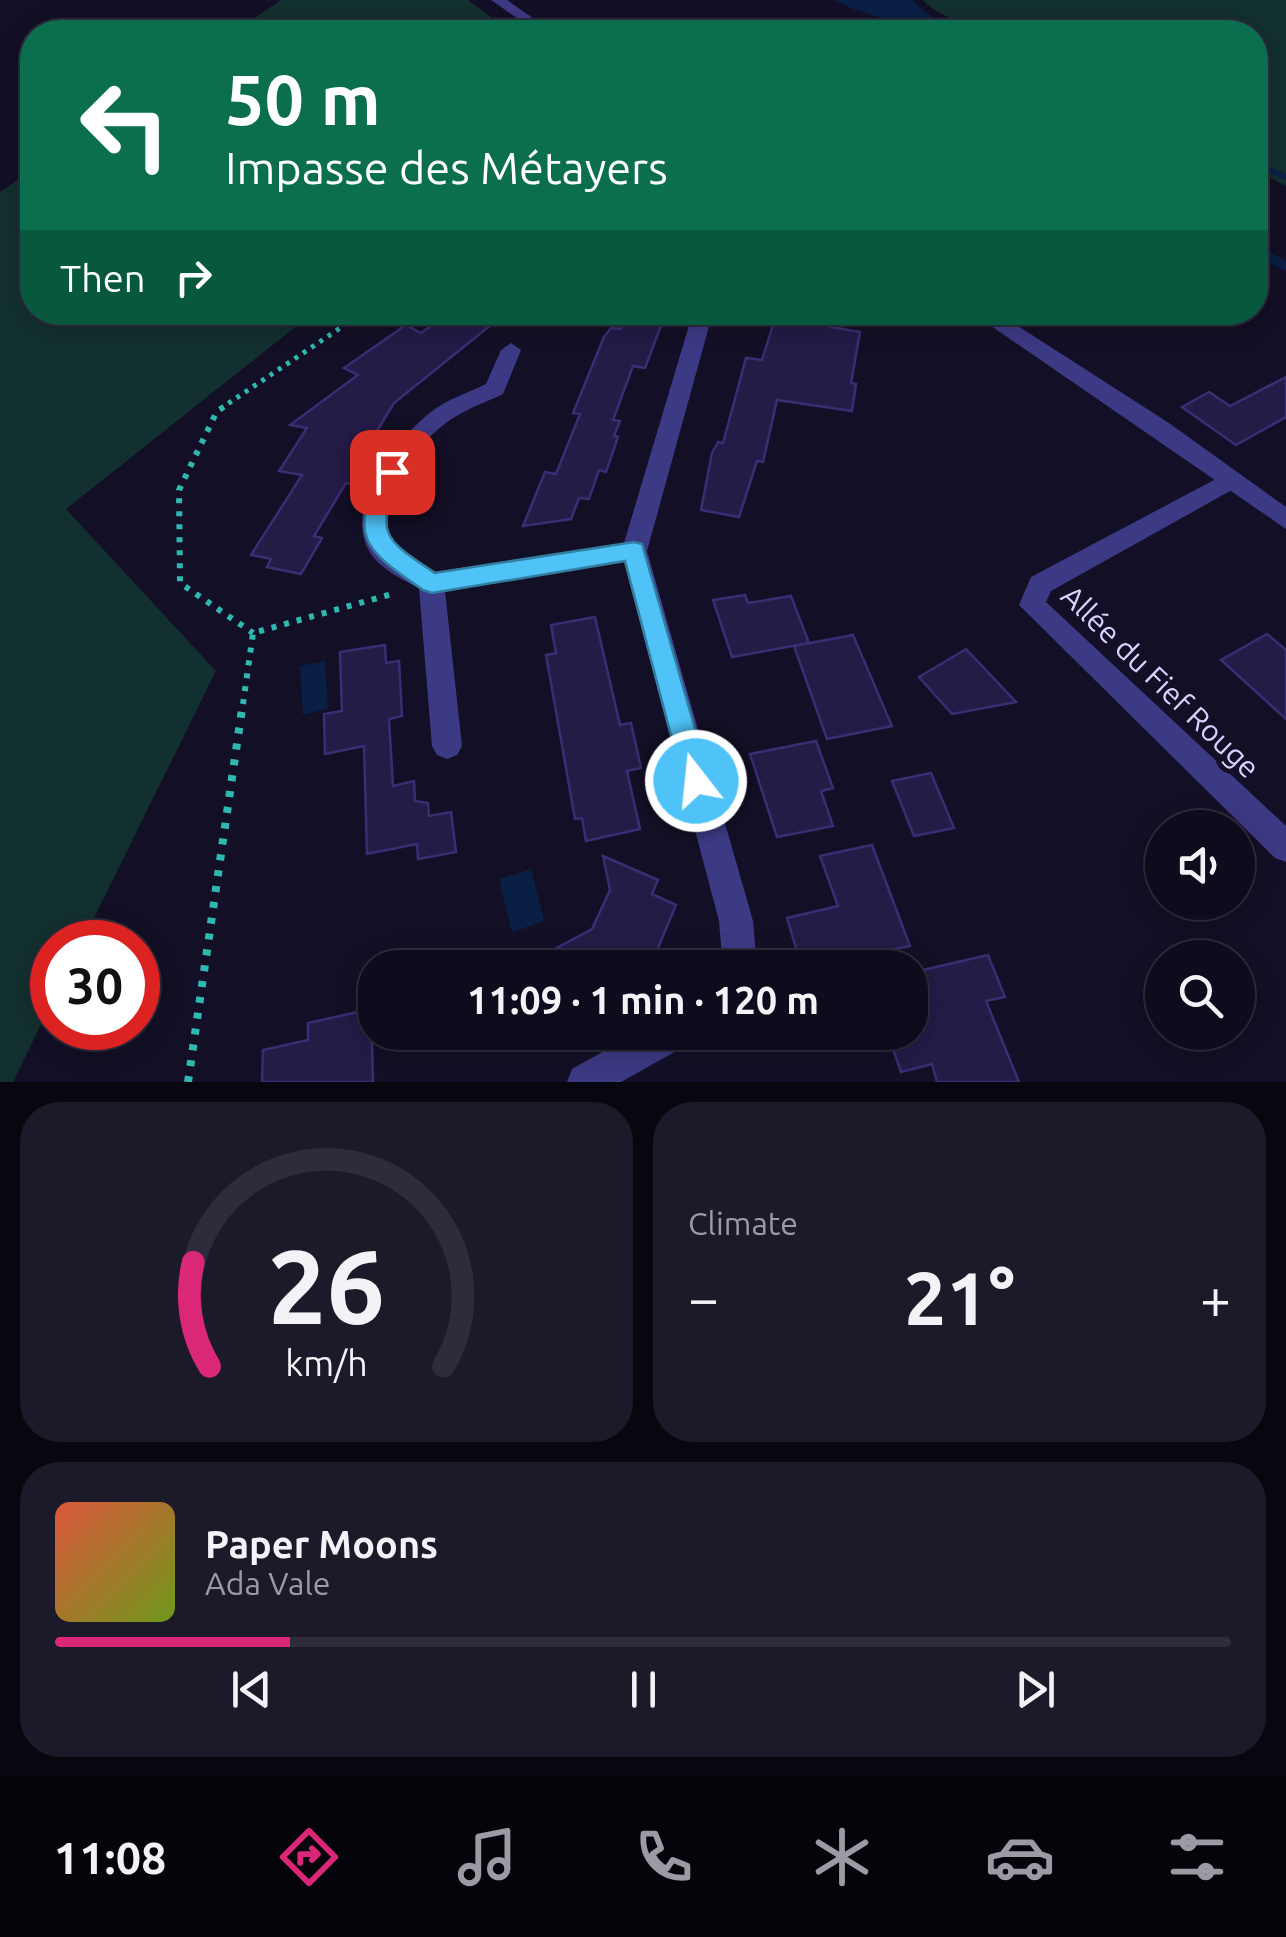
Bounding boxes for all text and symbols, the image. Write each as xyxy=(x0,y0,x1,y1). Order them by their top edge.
icon: left xyxy=(60,60,190,190)
text: 50 m xyxy=(225,60,381,138)
text: Impasse des Métayers xyxy=(225,142,668,193)
icon: right xyxy=(166,250,221,305)
text: Then xyxy=(60,257,146,299)
pin xyxy=(350,430,435,515)
icon: arrive xyxy=(365,445,420,500)
street label: Allée du Fief Rouge xyxy=(1055,578,1267,784)
position arrow xyxy=(644,729,748,833)
map controls xyxy=(1145,810,1255,1050)
button: sound xyxy=(1145,810,1255,920)
speed limit sign: 30 xyxy=(30,920,160,1050)
button: search xyxy=(1145,940,1255,1050)
text: 11:09 · 1 min · 120 m xyxy=(467,979,819,1021)
text: Climate xyxy=(688,1205,798,1241)
text: 26 xyxy=(268,1227,385,1344)
text: 21° xyxy=(904,1255,1015,1339)
text: − xyxy=(688,1267,719,1328)
text: + xyxy=(1200,1267,1231,1328)
text: km/h xyxy=(285,1343,368,1383)
text: Paper Moons xyxy=(205,1523,438,1565)
text: Ada Vale xyxy=(205,1565,331,1601)
icon: previous xyxy=(224,1662,279,1717)
icon: pause xyxy=(616,1662,671,1717)
icon: next xyxy=(1008,1662,1063,1717)
icon: directions xyxy=(274,1822,344,1892)
icon: music xyxy=(452,1822,522,1892)
icon: phone xyxy=(629,1822,699,1892)
icon: climate xyxy=(807,1822,877,1892)
icon: car xyxy=(985,1822,1055,1892)
icon: filters xyxy=(1162,1822,1232,1892)
text: 11:08 xyxy=(54,1832,166,1883)

